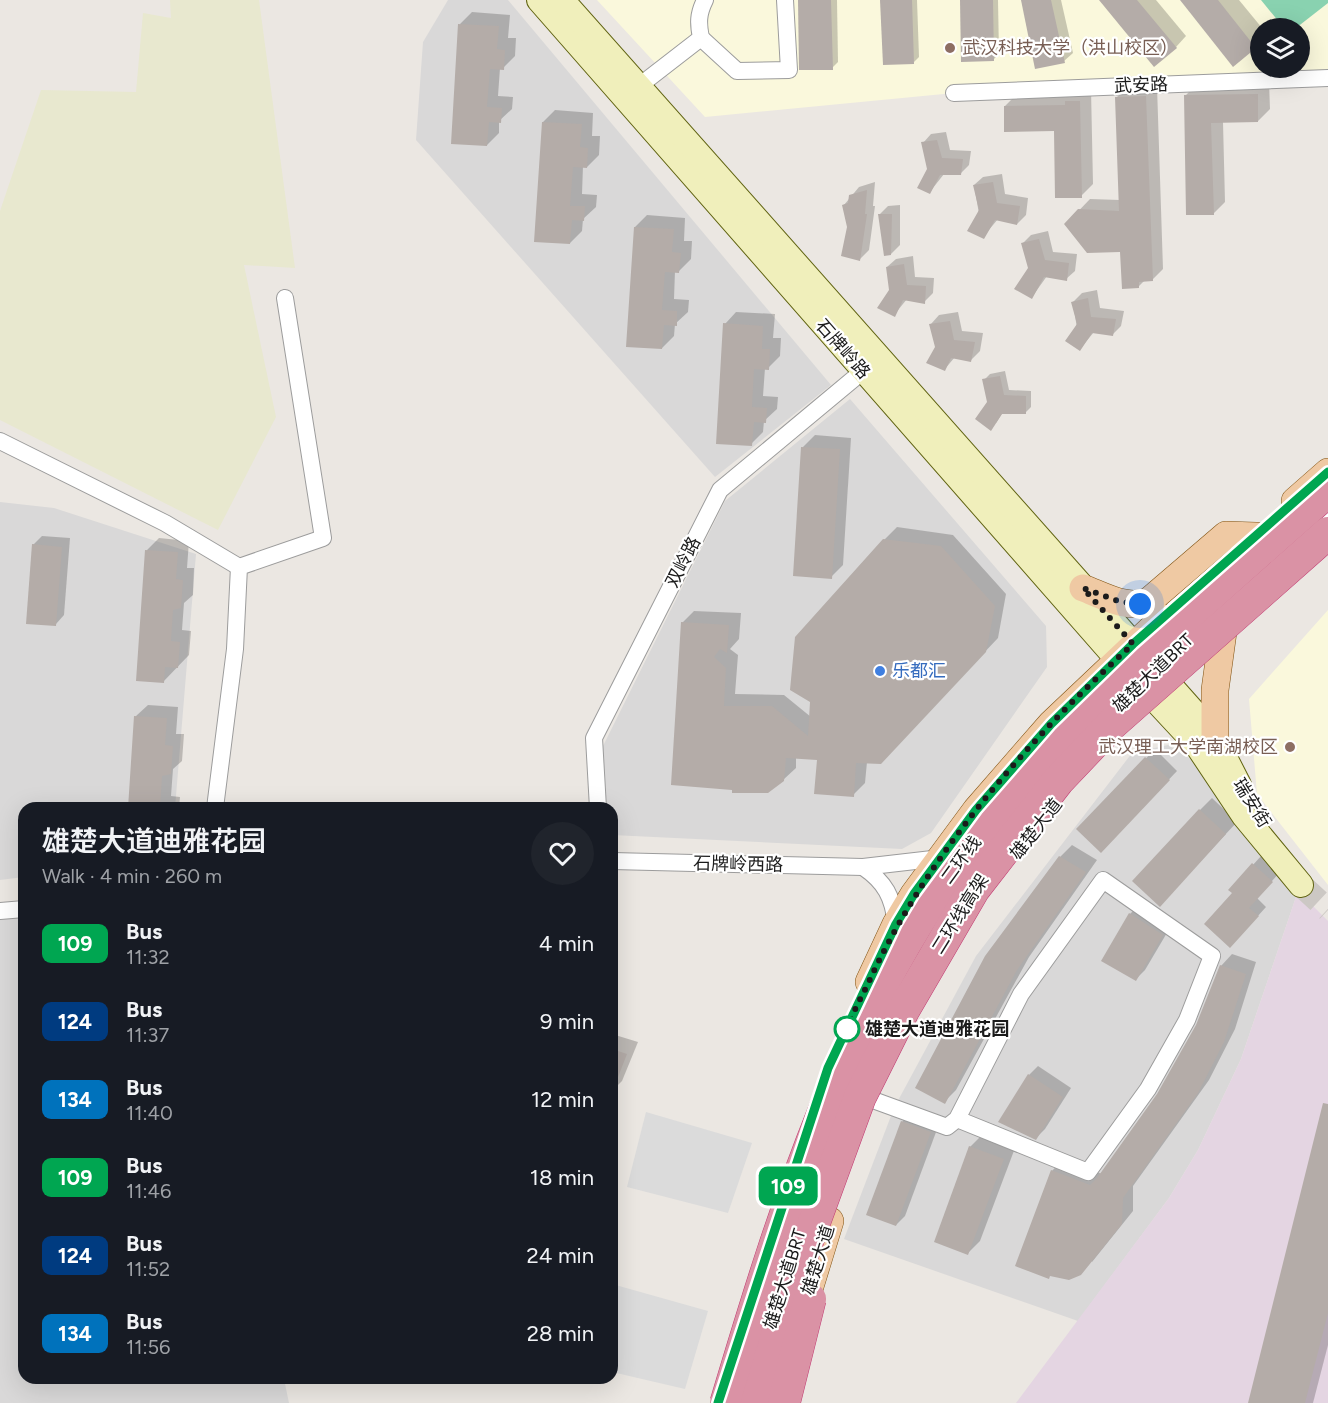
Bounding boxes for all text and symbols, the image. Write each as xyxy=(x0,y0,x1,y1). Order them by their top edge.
map controls xyxy=(1250,18,1310,78)
button: layers xyxy=(1250,18,1310,78)
place label: 武汉科技大学（洪山校区） xyxy=(962,37,1178,59)
marker: 武汉科技大学（洪山校区） xyxy=(943,41,957,55)
street label: 武安路 xyxy=(1114,73,1168,97)
street label: 石牌岭路 xyxy=(811,315,875,383)
street label: 双岭路 xyxy=(661,533,705,591)
your location xyxy=(1125,589,1155,619)
street label: 雄楚大道BRT xyxy=(1108,629,1198,717)
place label: 乐都汇 xyxy=(892,660,946,682)
marker: 乐都汇 xyxy=(873,664,887,678)
place label: 武汉理工大学南湖校区 xyxy=(1098,736,1278,758)
marker: 武汉理工大学南湖校区 xyxy=(1283,740,1297,754)
street label: 瑞安街 xyxy=(1228,774,1276,832)
street label: 雄楚大道 xyxy=(1005,794,1067,864)
button: heart xyxy=(531,822,594,885)
text: 雄楚大道迪雅花园 xyxy=(42,824,266,858)
street label: 二环线 xyxy=(936,832,986,888)
street label: 石牌岭西路 xyxy=(693,852,783,876)
text: Walk · 4 min · 260 m xyxy=(42,864,222,888)
street label: 二环线高架 xyxy=(927,870,993,958)
text: Bus xyxy=(126,918,162,945)
text: 4 min xyxy=(539,930,594,957)
text: 109 xyxy=(58,931,92,956)
text: 11:32 xyxy=(126,945,170,969)
text: Bus xyxy=(126,996,162,1023)
text: 9 min xyxy=(540,1008,594,1035)
text: 124 xyxy=(58,1009,92,1034)
marker: 雄楚大道迪雅花园 xyxy=(834,1016,860,1042)
place label: 雄楚大道迪雅花园 xyxy=(865,1018,1009,1040)
text: 11:37 xyxy=(126,1023,169,1047)
text: Bus xyxy=(126,1074,162,1101)
text: 12 min xyxy=(531,1086,594,1113)
text: 134 xyxy=(58,1087,92,1112)
text: 11:40 xyxy=(126,1101,173,1125)
text: Bus xyxy=(126,1152,162,1179)
text: 18 min xyxy=(530,1164,594,1191)
text: 109 xyxy=(58,1165,92,1190)
line badge: 109 xyxy=(754,1166,822,1206)
text: 109 xyxy=(771,1174,805,1199)
text: 11:46 xyxy=(126,1179,171,1203)
street label: 雄楚大道 xyxy=(797,1222,839,1298)
street label: 雄楚大道BRT xyxy=(759,1226,811,1332)
text: Bus xyxy=(126,1230,162,1257)
text: 24 min xyxy=(527,1242,594,1269)
text: 124 xyxy=(58,1243,92,1268)
text: 11:52 xyxy=(126,1257,170,1281)
text: Bus xyxy=(126,1308,162,1335)
text: 28 min xyxy=(527,1320,594,1347)
text: 134 xyxy=(58,1321,92,1346)
text: 11:56 xyxy=(126,1335,170,1359)

